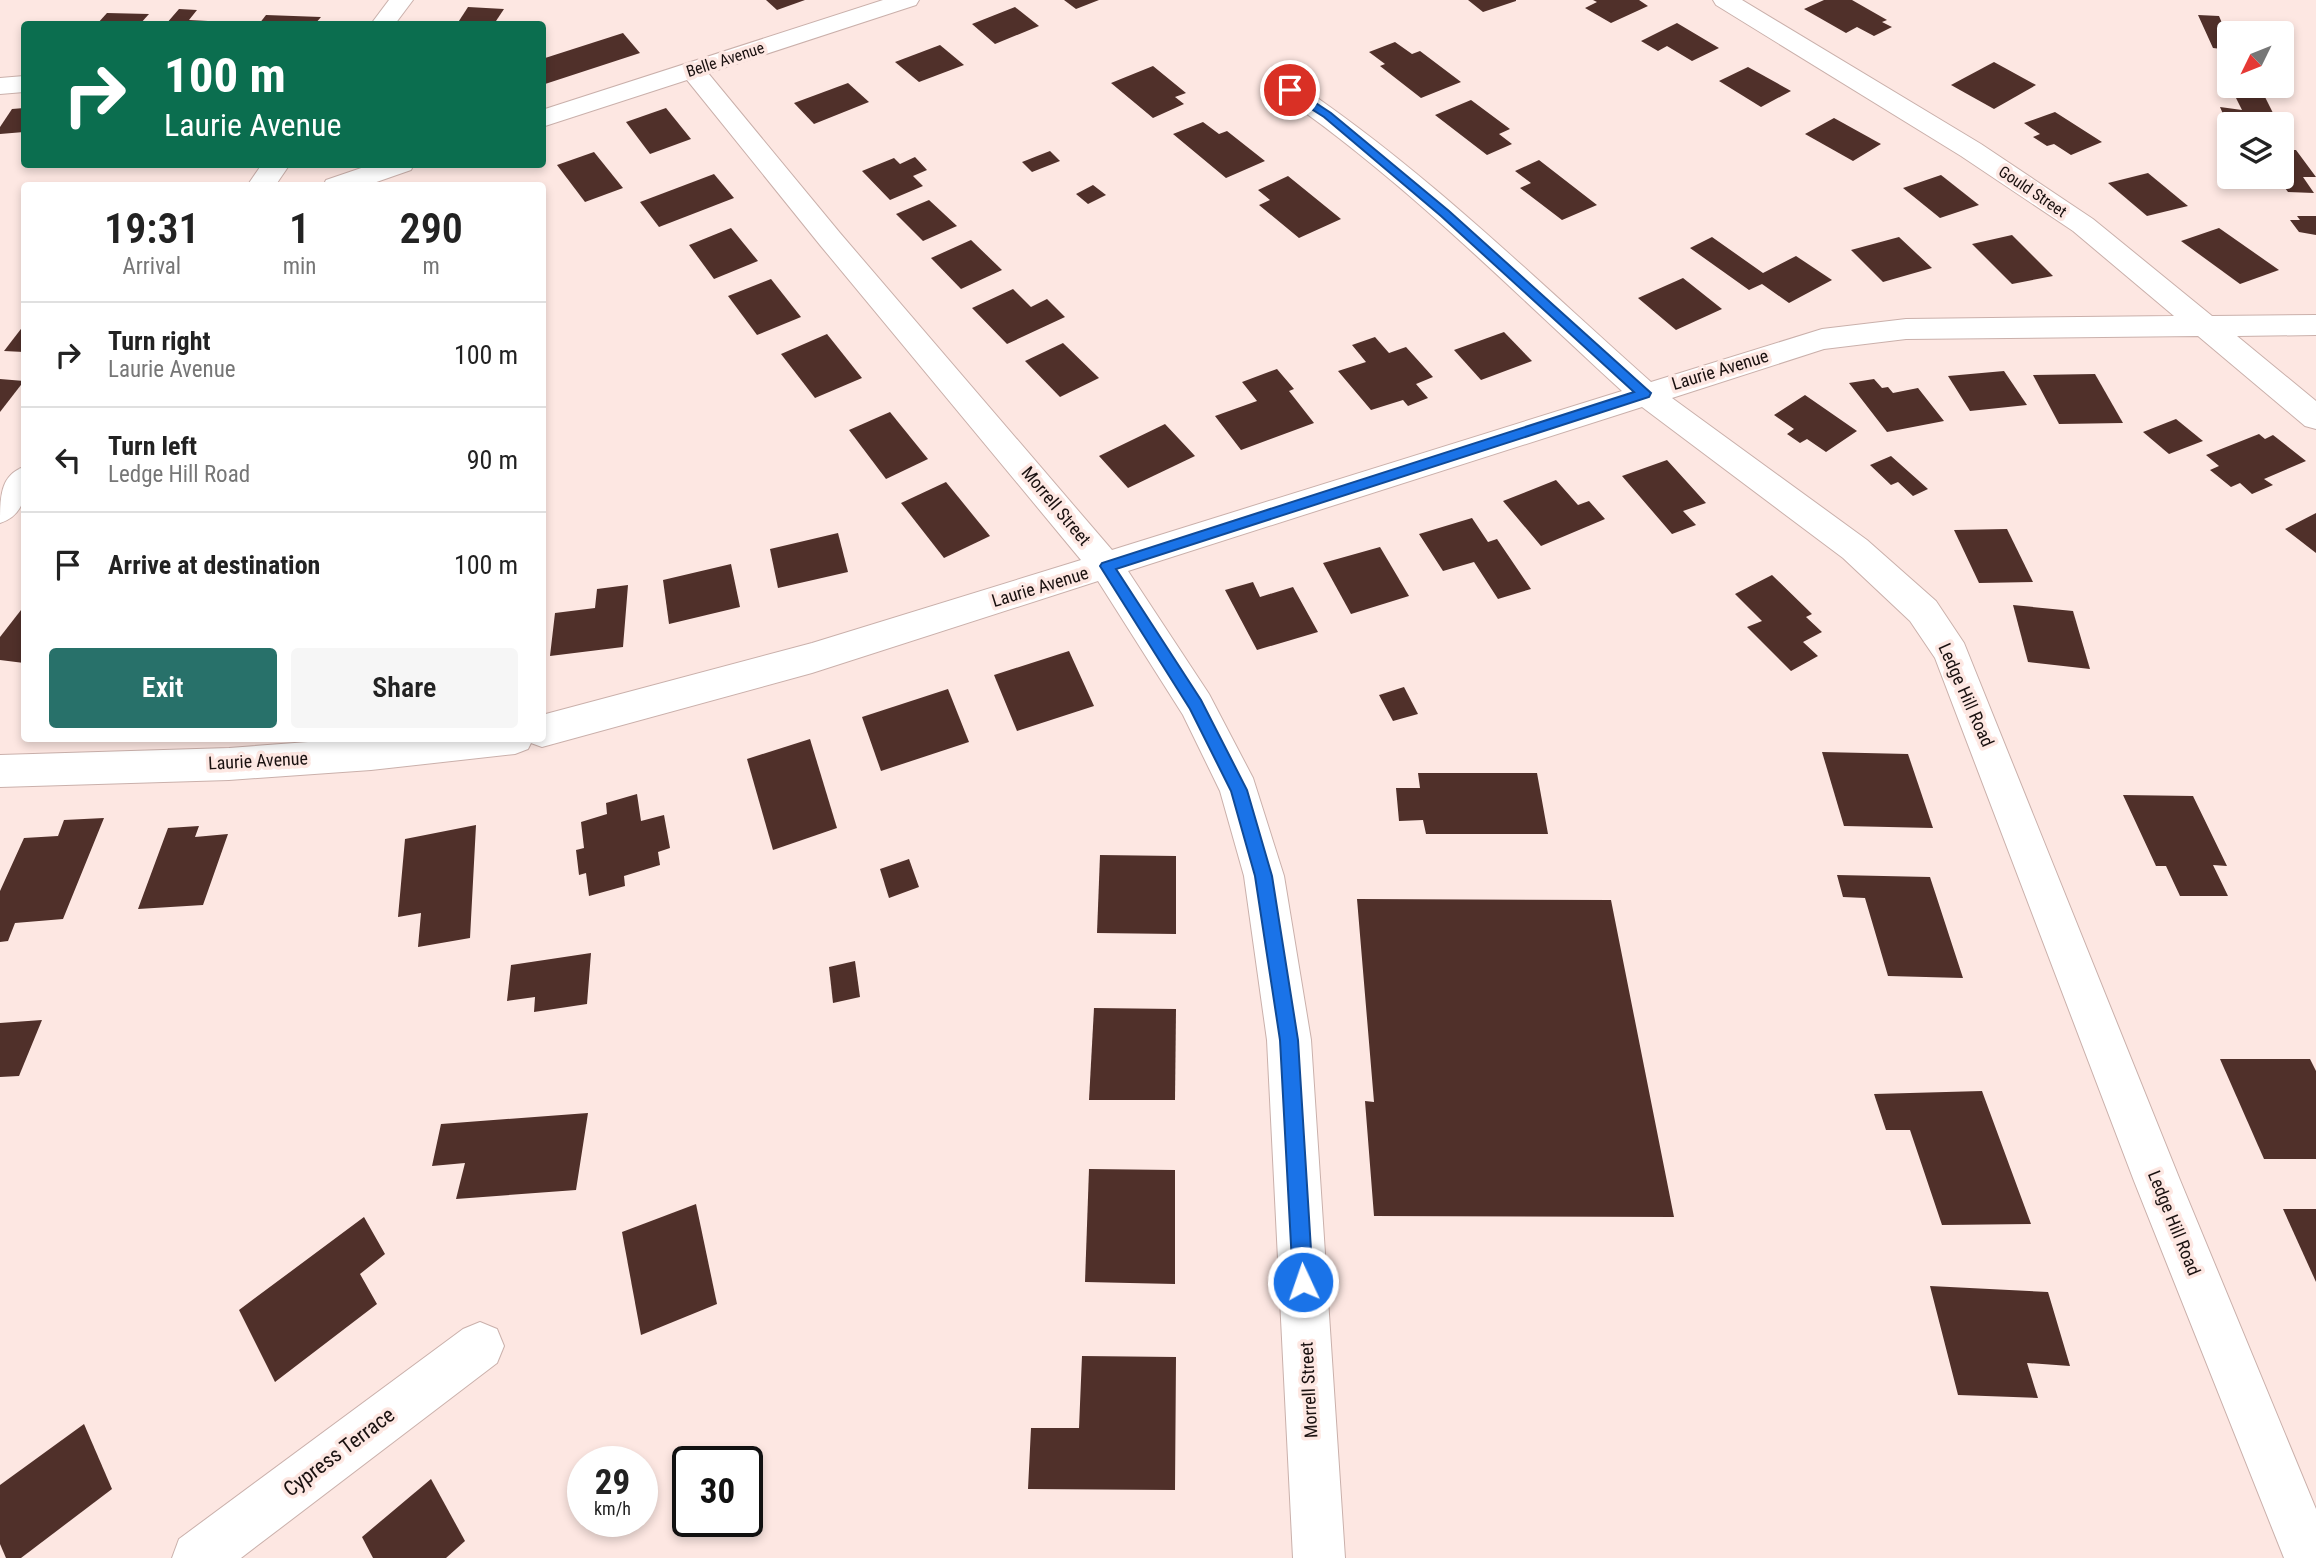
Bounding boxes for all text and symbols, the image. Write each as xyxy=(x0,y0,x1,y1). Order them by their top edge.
north arrow xyxy=(2217,21,2294,98)
map controls xyxy=(2217,21,2294,189)
street label: Belle Avenue xyxy=(684,38,767,81)
text: 100 m xyxy=(164,47,286,104)
icon: right xyxy=(49,49,140,140)
pin xyxy=(1260,60,1320,120)
icon: arrive xyxy=(1271,71,1309,109)
text: Laurie Avenue xyxy=(164,106,342,144)
button: layers xyxy=(2217,112,2294,189)
street label: Gould Street xyxy=(1995,162,2071,221)
text: 19:31 xyxy=(104,204,200,253)
text: 1 xyxy=(289,204,310,253)
text: 290 xyxy=(400,204,463,253)
text: Arrival xyxy=(123,253,181,280)
text: min xyxy=(283,253,316,280)
text: m xyxy=(423,253,440,280)
text: Turn right xyxy=(108,326,210,356)
icon: right xyxy=(49,336,87,374)
text: 100 m xyxy=(454,340,518,370)
street label: Laurie Avenue xyxy=(1669,345,1771,394)
text: Laurie Avenue xyxy=(108,356,236,383)
text: Turn left xyxy=(108,431,197,461)
icon: left xyxy=(49,441,87,479)
text: 90 m xyxy=(467,445,518,475)
text: Ledge Hill Road xyxy=(108,461,250,488)
street label: Morrell Street xyxy=(1017,462,1095,549)
icon: arrive xyxy=(49,546,87,584)
text: Arrive at destination xyxy=(108,550,320,580)
text: 100 m xyxy=(454,550,518,580)
street label: Laurie Avenue xyxy=(989,562,1091,611)
street label: Ledge Hill Road xyxy=(1934,640,1999,750)
button: Exit xyxy=(49,648,277,728)
button: Share xyxy=(291,648,518,728)
street label: Laurie Avenue xyxy=(208,747,308,774)
street label: Ledge Hill Road xyxy=(2144,1167,2205,1278)
position arrow xyxy=(1266,1245,1340,1319)
street label: Morrell Street xyxy=(1295,1341,1322,1439)
street label: Cypress Terrace xyxy=(279,1402,399,1501)
speed limit sign: 30 xyxy=(672,1446,763,1537)
text: 29 xyxy=(595,1462,630,1503)
text: km/h xyxy=(594,1498,631,1519)

